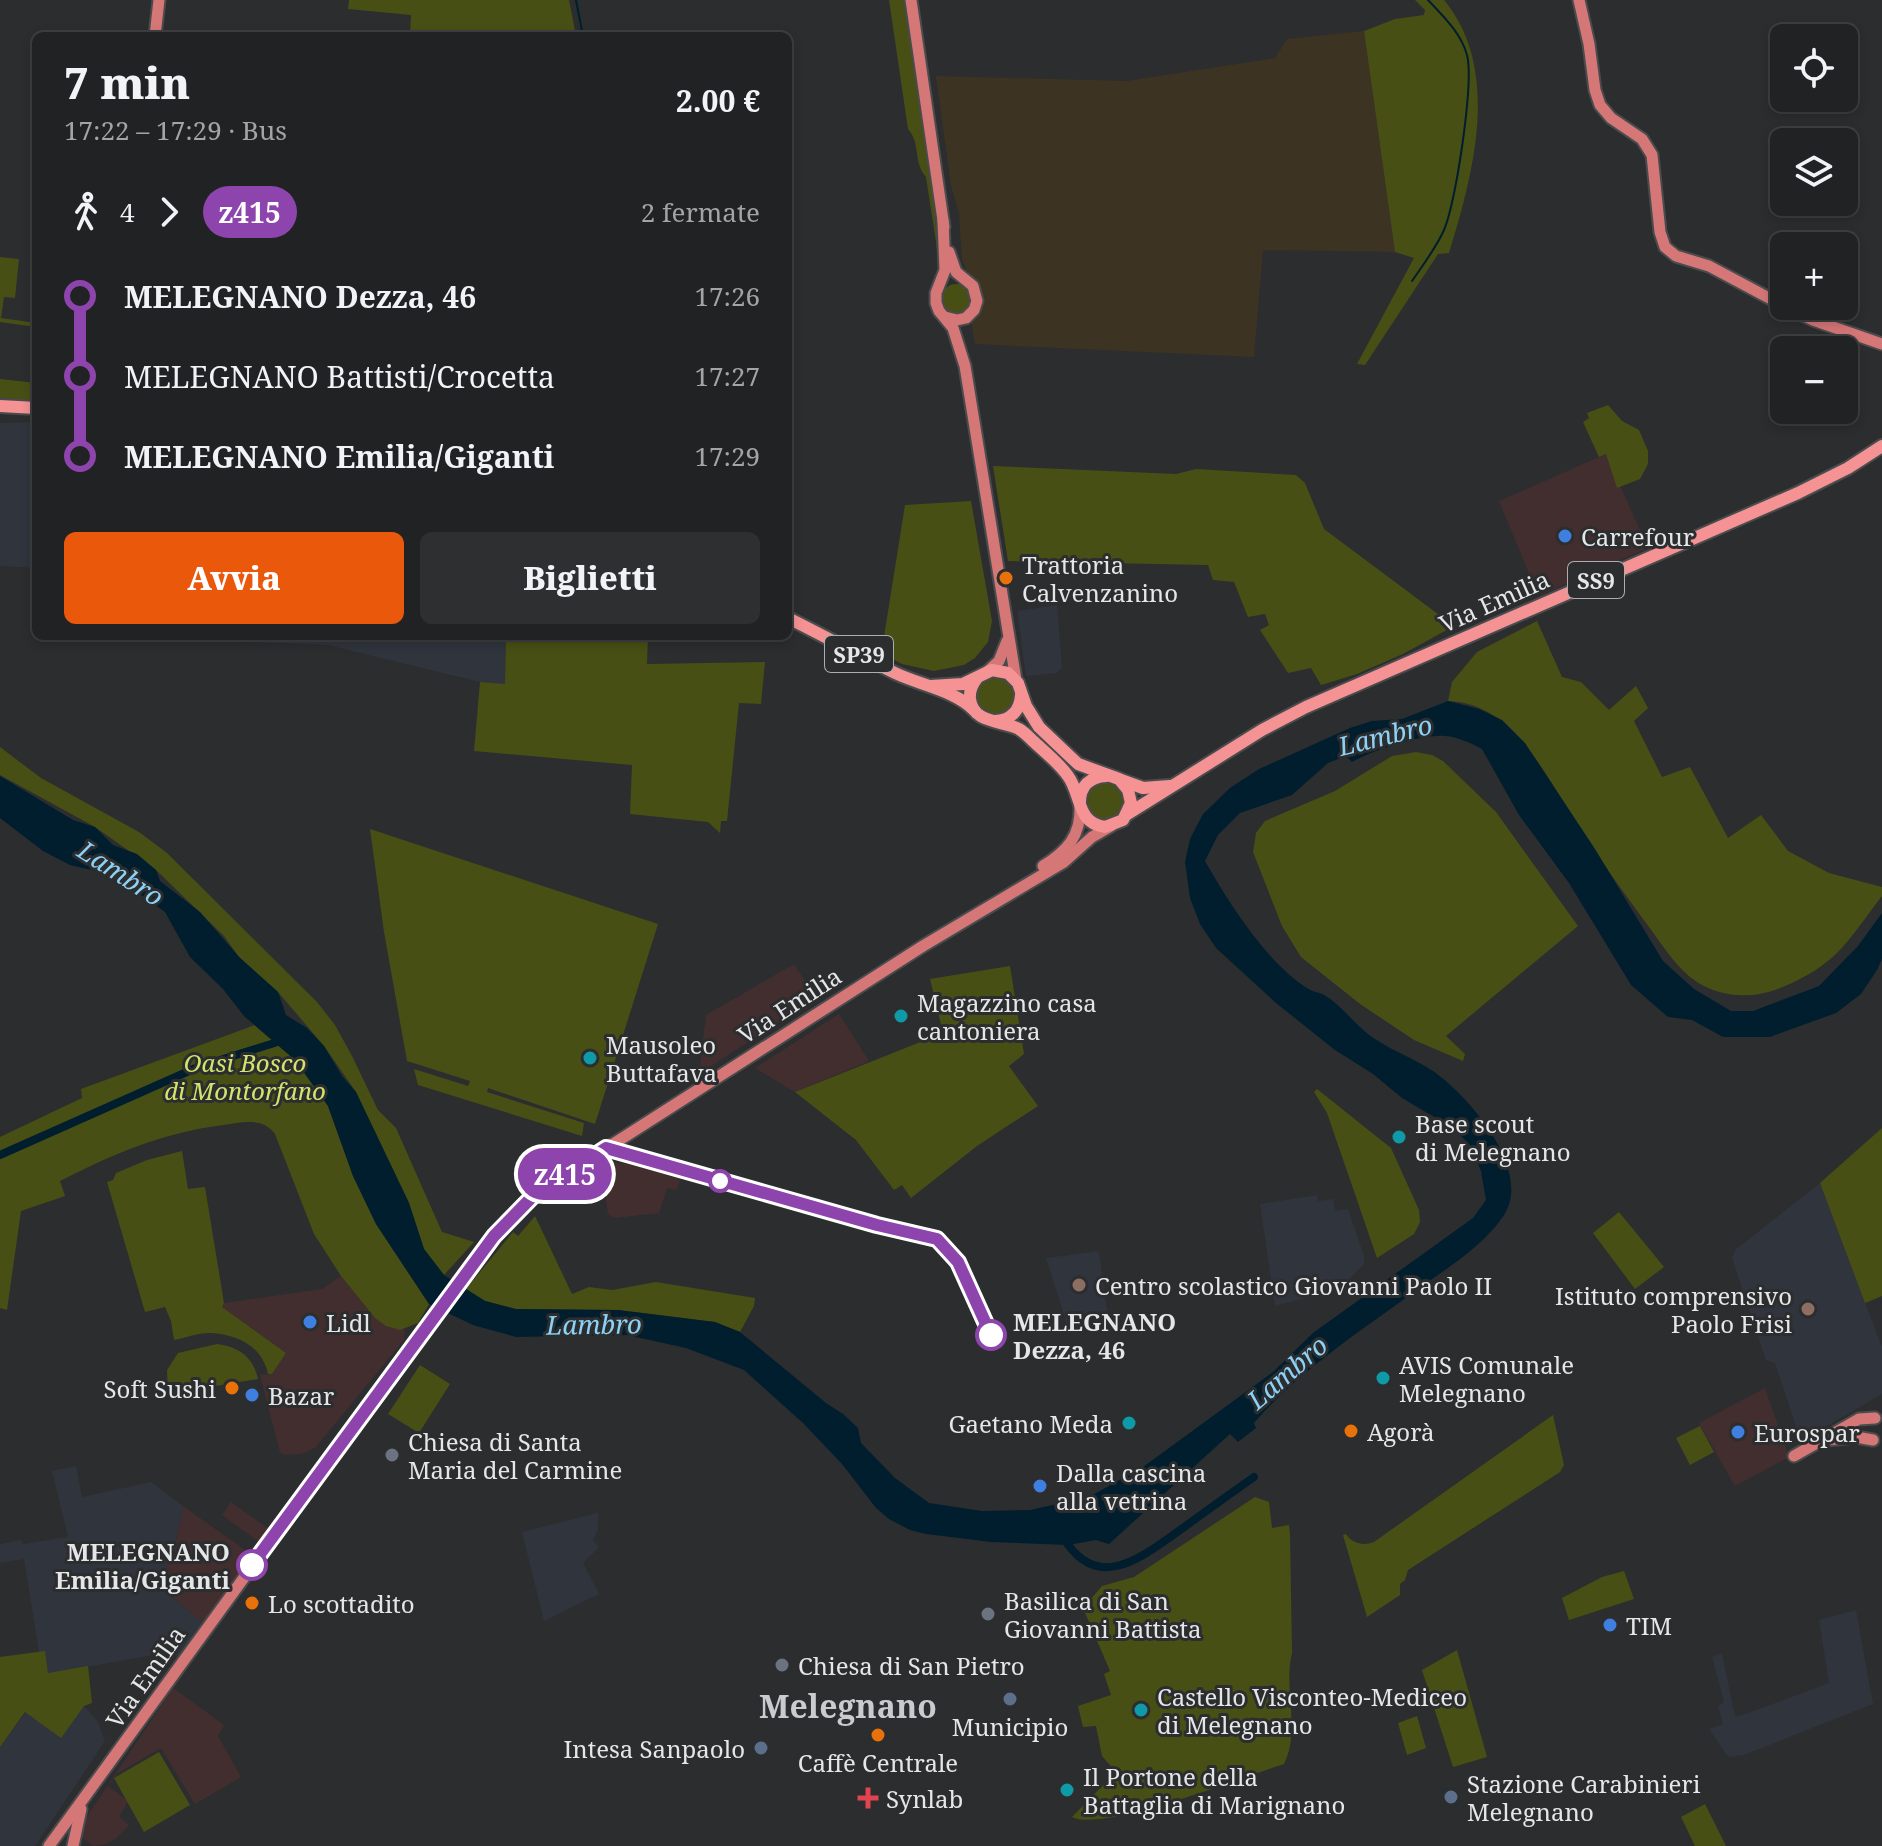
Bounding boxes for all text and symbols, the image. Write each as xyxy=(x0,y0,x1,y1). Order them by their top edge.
map controls xyxy=(1770,24,1858,424)
button: locate xyxy=(1770,24,1858,112)
text: 7 min xyxy=(64,52,190,112)
text: 2.00 € xyxy=(676,80,760,121)
text: 17:22 – 17:29 · Bus xyxy=(64,112,287,148)
button: layers xyxy=(1770,128,1858,216)
icon: walk xyxy=(64,190,108,234)
icon: forward xyxy=(147,190,191,234)
text: z415 xyxy=(219,193,281,231)
text: 4 xyxy=(120,194,135,230)
text: 2 fermate xyxy=(641,194,760,230)
button: + xyxy=(1770,232,1858,320)
text: MELEGNANO Dezza, 46 xyxy=(124,276,476,317)
text: 17:26 xyxy=(694,278,760,314)
button: − xyxy=(1770,336,1858,424)
text: MELEGNANO Battisti/Crocetta xyxy=(124,356,555,397)
text: 17:27 xyxy=(694,358,760,394)
text: MELEGNANO Emilia/Giganti xyxy=(124,436,554,477)
text: 17:29 xyxy=(694,438,760,474)
place label: Carrefour xyxy=(1581,520,1694,553)
marker: Carrefour xyxy=(1556,527,1574,545)
button: Avvia xyxy=(64,532,404,624)
button: Biglietti xyxy=(420,532,760,624)
place label: Trattoria Calvenzanino xyxy=(1022,548,1178,609)
street label: Via Emilia xyxy=(1434,562,1554,640)
road number: SS9 xyxy=(1568,562,1624,598)
marker: Trattoria Calvenzanino xyxy=(997,569,1015,587)
road number: SP39 xyxy=(825,636,893,672)
water label: Lambro xyxy=(1333,706,1436,764)
water label: Lambro xyxy=(70,831,171,914)
street label: Via Emilia xyxy=(731,959,847,1051)
place label: Magazzino casa cantoniera xyxy=(917,986,1097,1047)
marker: Magazzino casa cantoniera xyxy=(892,1007,910,1025)
place label: Mausoleo Buttafava xyxy=(606,1028,717,1089)
park label: Oasi Bosco di Montorfano xyxy=(164,1046,326,1107)
marker: Mausoleo Buttafava xyxy=(581,1049,599,1067)
place label: Base scout di Melegnano xyxy=(1415,1107,1571,1168)
marker: Base scout di Melegnano xyxy=(1390,1128,1408,1146)
line badge: z415 xyxy=(509,1148,621,1200)
text: z415 xyxy=(534,1155,596,1193)
unlabelled marker xyxy=(709,1170,731,1192)
place label: Centro scolastico Giovanni Paolo II xyxy=(1095,1269,1492,1302)
marker: Centro scolastico Giovanni Paolo II xyxy=(1070,1276,1088,1294)
place label: Istituto comprensivo Paolo Frisi xyxy=(1555,1279,1792,1340)
marker: Istituto comprensivo Paolo Frisi xyxy=(1799,1300,1817,1318)
water label: Lambro xyxy=(545,1305,642,1343)
place label: MELEGNANO Dezza, 46 xyxy=(1013,1305,1176,1366)
place label: Lidl xyxy=(326,1306,371,1339)
marker: Lidl xyxy=(301,1313,319,1331)
marker: MELEGNANO Dezza, 46 xyxy=(976,1320,1006,1350)
water label: Lambro xyxy=(1238,1327,1335,1418)
place label: AVIS Comunale Melegnano xyxy=(1399,1348,1574,1409)
marker: AVIS Comunale Melegnano xyxy=(1374,1369,1392,1387)
place label: Soft Sushi xyxy=(104,1372,216,1405)
marker: Soft Sushi xyxy=(223,1379,241,1397)
place label: Bazar xyxy=(268,1379,334,1412)
marker: Bazar xyxy=(243,1386,261,1404)
place label: Gaetano Meda xyxy=(948,1407,1113,1440)
marker: Gaetano Meda xyxy=(1120,1414,1138,1432)
place label: Agorà xyxy=(1367,1415,1435,1448)
place label: Eurospar xyxy=(1754,1416,1860,1449)
marker: Agorà xyxy=(1342,1422,1360,1440)
marker: Eurospar xyxy=(1729,1423,1747,1441)
place label: Chiesa di Santa Maria del Carmine xyxy=(408,1425,622,1486)
marker: Chiesa di Santa Maria del Carmine xyxy=(383,1446,401,1464)
place label: Dalla cascina alla vetrina xyxy=(1056,1456,1206,1517)
marker: Dalla cascina alla vetrina xyxy=(1031,1477,1049,1495)
place label: MELEGNANO Emilia/Giganti xyxy=(55,1535,231,1596)
marker: MELEGNANO Emilia/Giganti xyxy=(237,1550,267,1580)
place label: Basilica di San Giovanni Battista xyxy=(1004,1584,1202,1645)
place label: Lo scottadito xyxy=(268,1587,415,1620)
marker: Lo scottadito xyxy=(243,1594,261,1612)
marker: Basilica di San Giovanni Battista xyxy=(979,1605,997,1623)
place label: TIM xyxy=(1626,1609,1672,1642)
marker: TIM xyxy=(1601,1616,1619,1634)
street label: Via Emilia xyxy=(98,1619,192,1735)
place label: Chiesa di San Pietro xyxy=(798,1649,1025,1682)
marker: Chiesa di San Pietro xyxy=(773,1656,791,1674)
place label: Castello Visconteo-Mediceo di Melegnano xyxy=(1157,1680,1467,1741)
district label: Melegnano xyxy=(759,1684,937,1727)
marker: Municipio xyxy=(1001,1690,1019,1708)
marker: Castello Visconteo-Mediceo di Melegnano xyxy=(1132,1701,1150,1719)
place label: Municipio xyxy=(952,1710,1068,1743)
marker: Caffè Centrale xyxy=(869,1726,887,1744)
place label: Intesa Sanpaolo xyxy=(563,1732,745,1765)
marker: Intesa Sanpaolo xyxy=(752,1739,770,1757)
place label: Caffè Centrale xyxy=(798,1746,958,1779)
place label: Il Portone della Battaglia di Marignano xyxy=(1083,1760,1345,1821)
place label: Stazione Carabinieri Melegnano xyxy=(1467,1767,1701,1828)
marker: Il Portone della Battaglia di Marignano xyxy=(1058,1781,1076,1799)
place label: Synlab xyxy=(886,1782,963,1815)
marker: Synlab xyxy=(857,1787,879,1809)
marker: Stazione Carabinieri Melegnano xyxy=(1442,1788,1460,1806)

